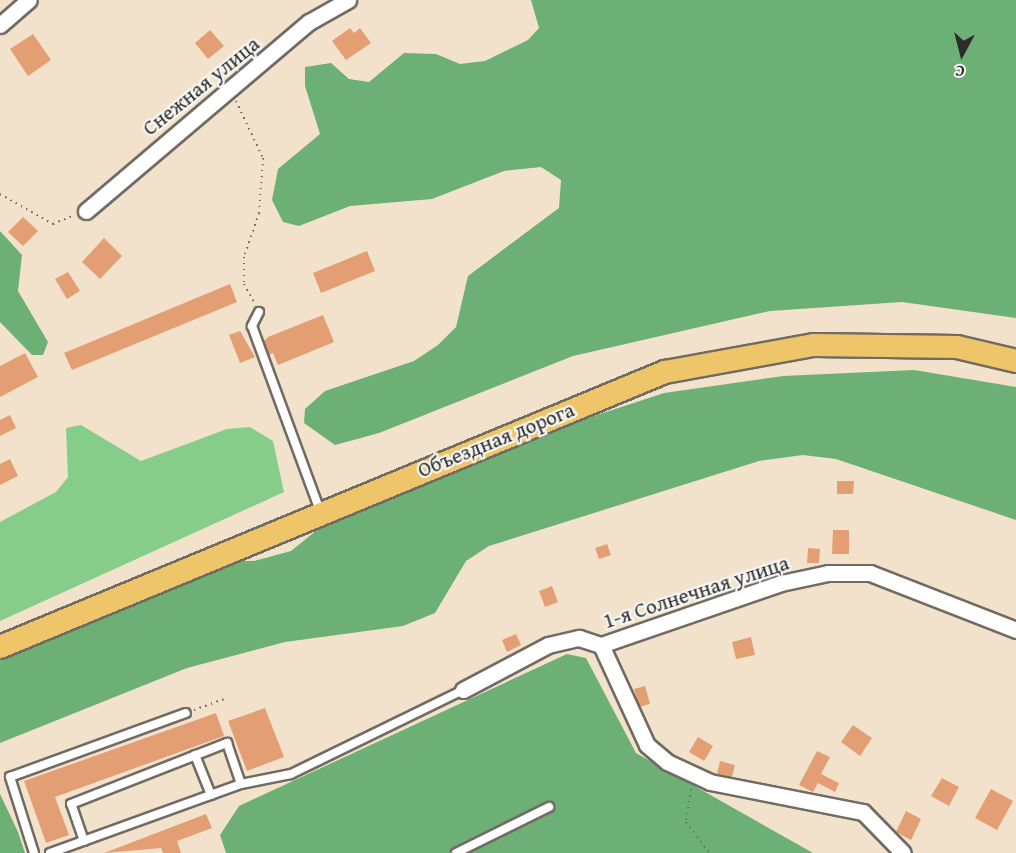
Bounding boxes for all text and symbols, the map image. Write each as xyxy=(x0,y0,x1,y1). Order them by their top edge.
north arrow xyxy=(932,24,992,84)
street label: Снежная улица xyxy=(138,31,264,141)
text: С xyxy=(954,59,966,84)
street label: Объездная дорога xyxy=(414,397,578,483)
street label: 1-я Солнечная улица xyxy=(600,550,792,634)

